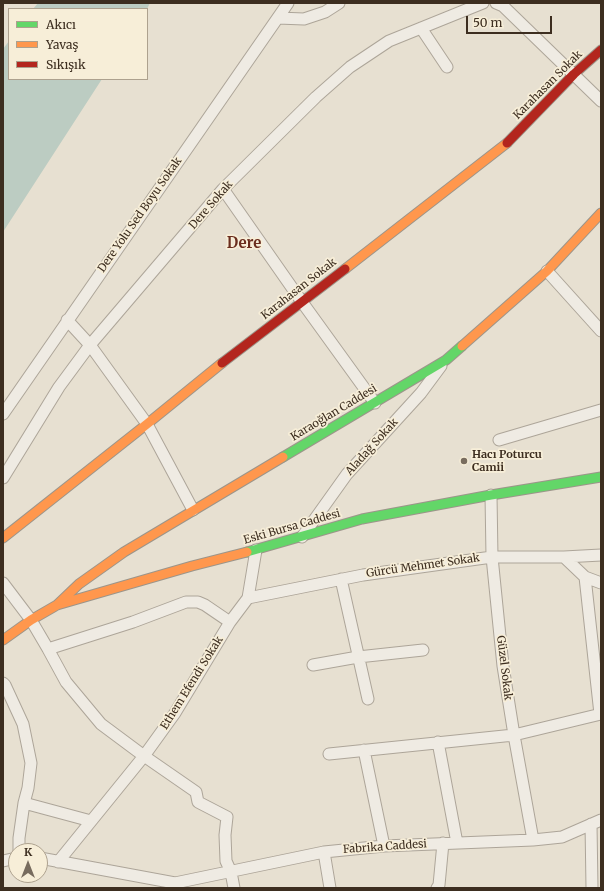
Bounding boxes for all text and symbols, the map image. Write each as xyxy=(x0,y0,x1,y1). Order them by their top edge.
legend xyxy=(8,8,148,80)
scale bar xyxy=(468,8,554,34)
text: 50 m xyxy=(473,15,502,30)
text: Akıcı xyxy=(46,17,76,32)
text: Yavaş xyxy=(46,37,78,52)
street label: Karahasan Sokak xyxy=(511,48,585,122)
text: Sıkışık xyxy=(46,57,86,72)
street label: Dere Yolu Sed Boyu Sokak xyxy=(95,155,185,275)
street label: Dere Sokak xyxy=(186,178,236,232)
district label: Dere xyxy=(227,235,261,253)
street label: Karahasan Sokak xyxy=(259,256,339,322)
street label: Karaoğlan Caddesi xyxy=(289,382,379,444)
street label: Aladağ Sokak xyxy=(343,416,401,478)
place label: Hacı Poturcu Camii xyxy=(472,448,542,474)
marker: Hacı Poturcu Camii xyxy=(459,456,469,466)
street label: Eski Bursa Caddesi xyxy=(242,507,342,547)
street label: Gürcü Mehmet Sokak xyxy=(365,551,481,581)
street label: Ethem Efendi Sokak xyxy=(158,634,226,732)
street label: Güzel Sokak xyxy=(493,635,515,701)
street label: Fabrika Caddesi xyxy=(343,837,427,857)
north arrow xyxy=(8,843,48,883)
text: K xyxy=(24,845,32,859)

